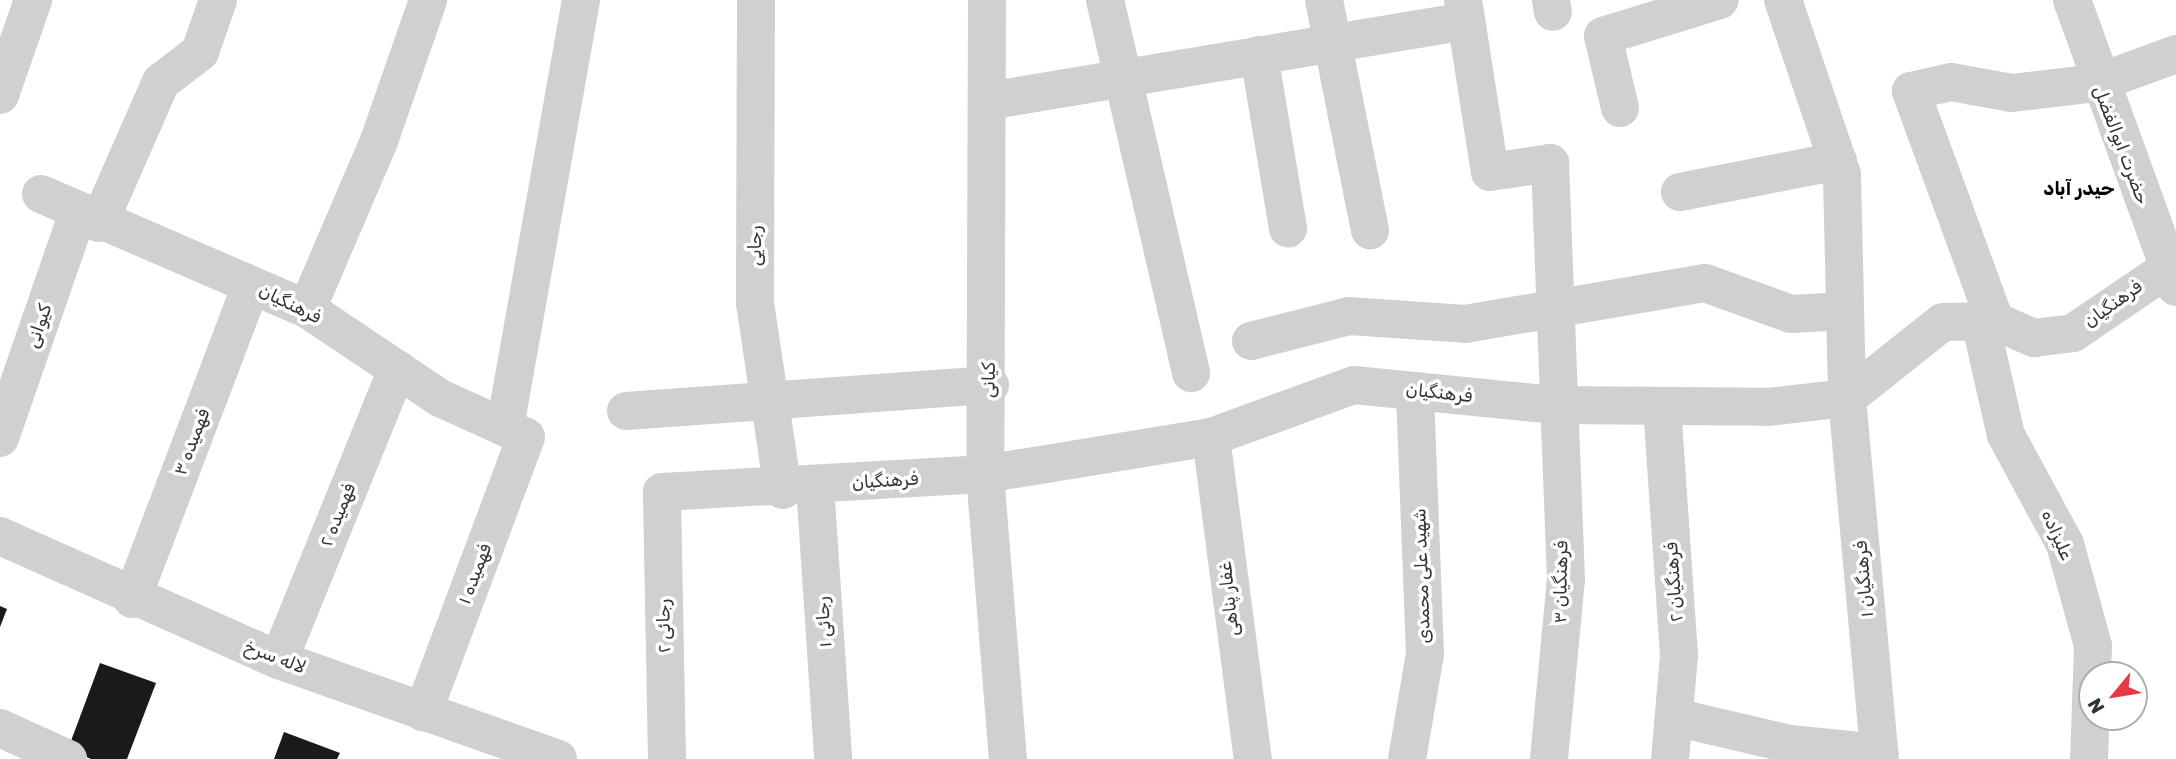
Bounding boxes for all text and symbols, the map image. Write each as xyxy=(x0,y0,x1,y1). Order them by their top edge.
street label: حضرت ابوالفضل xyxy=(2088,83,2154,207)
district label: حیدر آباد xyxy=(2043,178,2115,200)
street label: رجایی xyxy=(744,226,766,266)
street label: فرهنگیان xyxy=(2080,276,2146,332)
street label: فرهنگیان xyxy=(255,280,325,328)
street label: کیوانی xyxy=(21,301,57,351)
street label: کیانی xyxy=(978,362,1000,398)
street label: فرهنگیان xyxy=(1405,379,1473,407)
street label: فهمیده ۳ xyxy=(169,406,215,478)
street label: فرهنگیان xyxy=(851,468,919,494)
street label: فهمیده ۲ xyxy=(316,480,360,550)
street label: علیزاده xyxy=(2036,507,2078,563)
street label: شهید علی محمدی xyxy=(1409,508,1435,644)
street label: فرهنگیان ۳ xyxy=(1549,540,1573,624)
street label: فرهنگیان ۱ xyxy=(1850,540,1878,618)
street label: فهمیده ۱ xyxy=(454,541,496,607)
street label: فرهنگیان ۲ xyxy=(1660,541,1688,623)
street label: غفار پناهی xyxy=(1214,561,1244,637)
street label: رجائی ۱ xyxy=(811,596,837,648)
street label: رجائی ۲ xyxy=(653,599,675,653)
street label: لاله سرخ xyxy=(241,635,309,679)
north arrow xyxy=(2078,661,2148,731)
text: N xyxy=(2083,694,2109,717)

